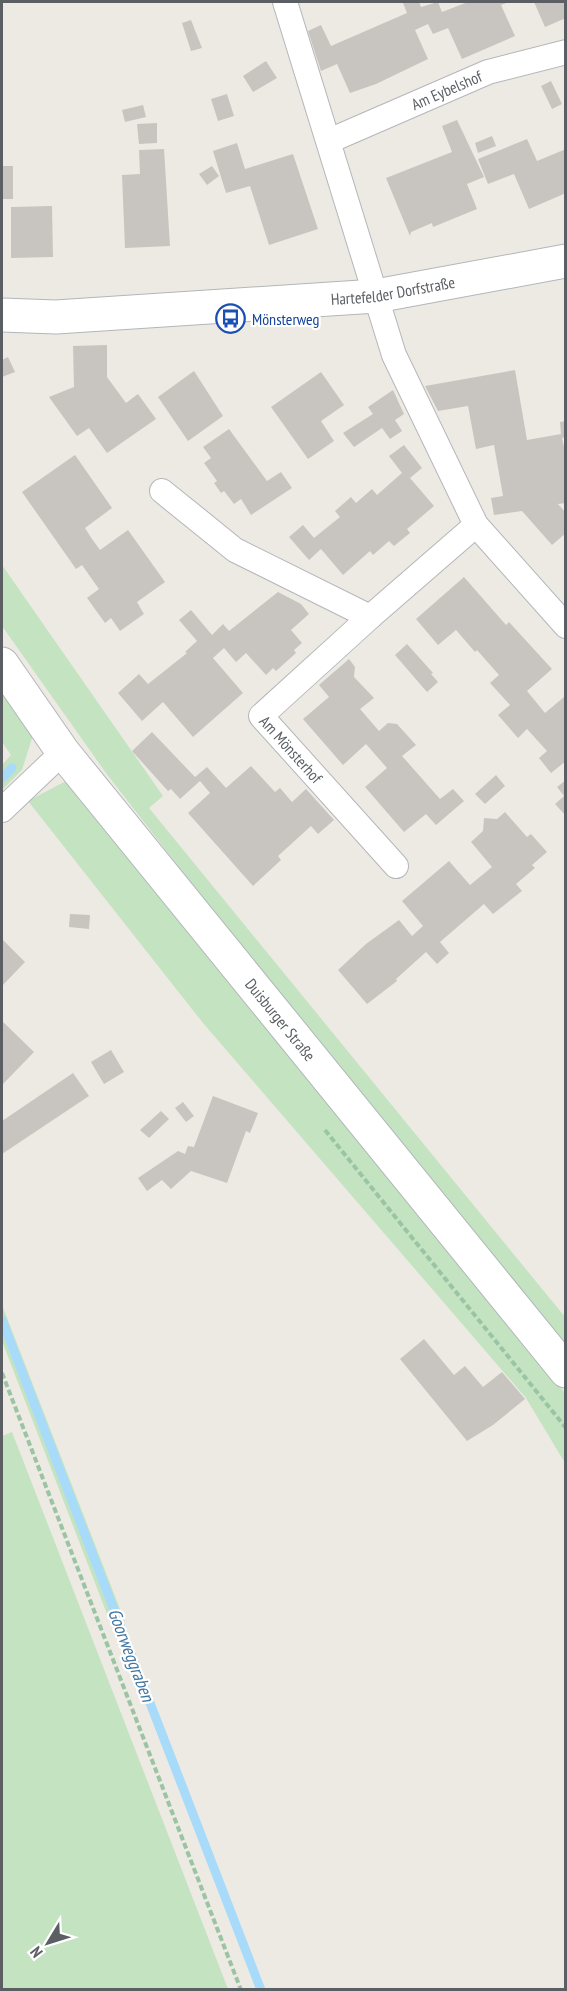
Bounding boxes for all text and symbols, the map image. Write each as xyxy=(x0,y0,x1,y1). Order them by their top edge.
street label: Am Eybelshof xyxy=(408,66,486,114)
street label: Hartefelder Dorfstraße xyxy=(330,272,456,309)
bus stop icon: Mönsterweg xyxy=(215,303,247,335)
place label: Mönsterweg xyxy=(252,309,320,329)
street label: Am Mönsterhof xyxy=(255,711,327,788)
street label: Duisburger Straße xyxy=(241,974,320,1065)
water label: Goorweggraben xyxy=(103,1605,160,1706)
north arrow xyxy=(18,1913,78,1973)
text: N xyxy=(26,1943,47,1962)

